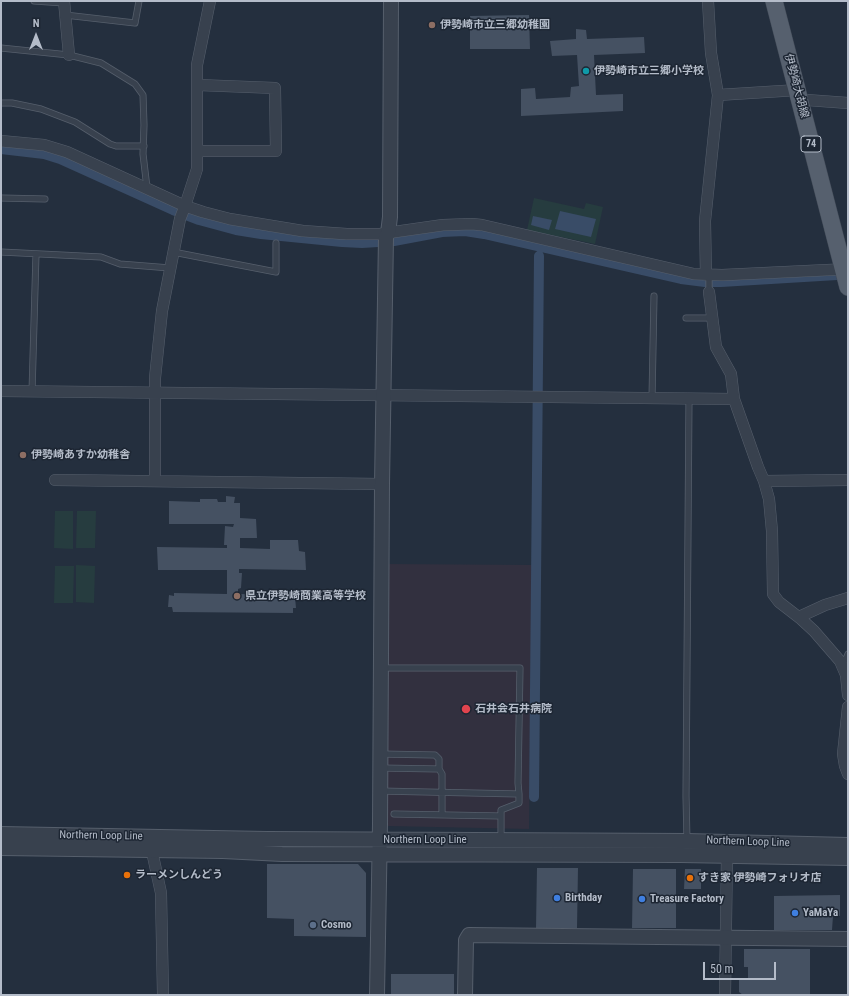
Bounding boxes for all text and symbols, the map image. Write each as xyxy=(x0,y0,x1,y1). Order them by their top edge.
north arrow xyxy=(16,16,56,56)
text: N xyxy=(33,17,39,30)
place label: 伊勢崎市立三郷幼稚園 xyxy=(440,18,550,32)
marker: 伊勢崎市立三郷幼稚園 xyxy=(427,20,437,30)
street label: 伊勢崎大胡線 xyxy=(781,52,811,120)
place label: 伊勢崎市立三郷小学校 xyxy=(594,64,704,78)
marker: 伊勢崎市立三郷小学校 xyxy=(581,66,591,76)
road number: 74 xyxy=(801,136,821,152)
place label: 伊勢崎あすか幼稚舎 xyxy=(31,448,130,462)
marker: 伊勢崎あすか幼稚舎 xyxy=(18,450,28,460)
place label: 県立伊勢崎商業高等学校 xyxy=(245,589,366,603)
marker: 県立伊勢崎商業高等学校 xyxy=(232,591,242,601)
place label: 石井会石井病院 xyxy=(475,702,552,716)
marker: 石井会石井病院 xyxy=(460,703,472,715)
street label: Northern Loop Line xyxy=(59,829,143,843)
street label: Northern Loop Line xyxy=(383,833,467,847)
street label: Northern Loop Line xyxy=(706,834,790,850)
place label: ラーメンしんどう xyxy=(135,868,223,882)
marker: ラーメンしんどう xyxy=(122,870,132,880)
place label: すき家 伊勢崎フォリオ店 xyxy=(698,871,822,885)
marker: すき家 伊勢崎フォリオ店 xyxy=(685,873,695,883)
place label: Birthday xyxy=(565,891,602,905)
place label: Treasure Factory xyxy=(650,892,724,906)
marker: Birthday xyxy=(552,893,562,903)
marker: Treasure Factory xyxy=(637,894,647,904)
place label: YaMaYa xyxy=(803,906,838,920)
marker: YaMaYa xyxy=(790,908,800,918)
place label: Cosmo xyxy=(321,918,351,932)
marker: Cosmo xyxy=(308,920,318,930)
scale bar xyxy=(705,954,778,980)
text: 50 m xyxy=(710,962,734,976)

